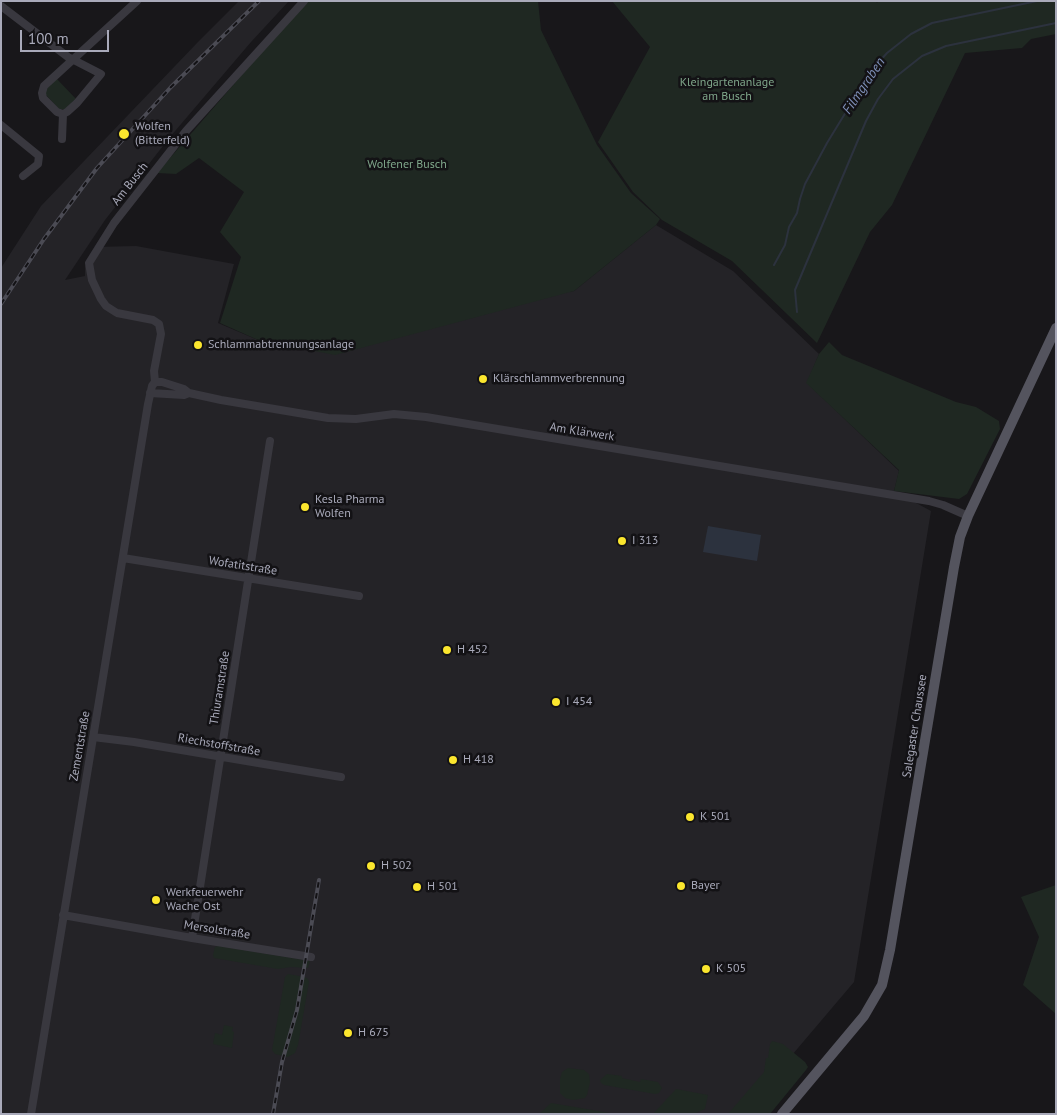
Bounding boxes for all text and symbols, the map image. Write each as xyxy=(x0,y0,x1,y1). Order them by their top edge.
scale bar xyxy=(22,20,111,52)
text: 100 m xyxy=(28,29,69,48)
water label: Filmgraben xyxy=(839,55,889,117)
park label: Kleingartenanlage am Busch xyxy=(680,76,774,104)
place label: Wolfen (Bitterfeld) xyxy=(135,120,190,148)
marker: Wolfen (Bitterfeld) xyxy=(117,127,131,141)
park label: Wolfener Busch xyxy=(367,158,447,172)
street label: Am Busch xyxy=(109,160,151,208)
place label: Schlammabtrennungsanlage xyxy=(208,338,354,352)
marker: Schlammabtrennungsanlage xyxy=(192,339,204,351)
place label: Klärschlammverbrennung xyxy=(493,372,625,386)
marker: Klärschlammverbrennung xyxy=(477,373,489,385)
street label: Am Klärwerk xyxy=(549,420,615,444)
place label: Kesla Pharma Wolfen xyxy=(315,493,385,521)
marker: Kesla Pharma Wolfen xyxy=(299,501,311,513)
place label: I 313 xyxy=(632,534,658,548)
marker: I 313 xyxy=(616,535,628,547)
street label: Wofatitstraße xyxy=(208,553,278,579)
place label: H 452 xyxy=(457,643,488,657)
marker: H 452 xyxy=(441,644,453,656)
street label: Thiuramstraße xyxy=(207,650,233,726)
street label: Salegaster Chaussee xyxy=(900,673,930,779)
place label: I 454 xyxy=(566,695,592,709)
marker: I 454 xyxy=(550,696,562,708)
street label: Zementstraße xyxy=(67,710,93,782)
street label: Riechstoffstraße xyxy=(177,731,261,759)
place label: H 418 xyxy=(463,753,494,767)
marker: H 418 xyxy=(447,754,459,766)
place label: K 501 xyxy=(700,810,730,824)
marker: K 501 xyxy=(684,811,696,823)
place label: H 502 xyxy=(381,859,412,873)
marker: H 502 xyxy=(365,860,377,872)
place label: Bayer xyxy=(691,879,720,893)
place label: H 501 xyxy=(427,880,458,894)
marker: Bayer xyxy=(675,880,687,892)
marker: H 501 xyxy=(411,881,423,893)
place label: Werkfeuerwehr Wache Ost xyxy=(166,886,243,914)
marker: Werkfeuerwehr Wache Ost xyxy=(150,894,162,906)
street label: Mersolstraße xyxy=(183,918,251,942)
place label: K 505 xyxy=(716,962,746,976)
marker: K 505 xyxy=(700,963,712,975)
place label: H 675 xyxy=(358,1026,389,1040)
marker: H 675 xyxy=(342,1027,354,1039)

